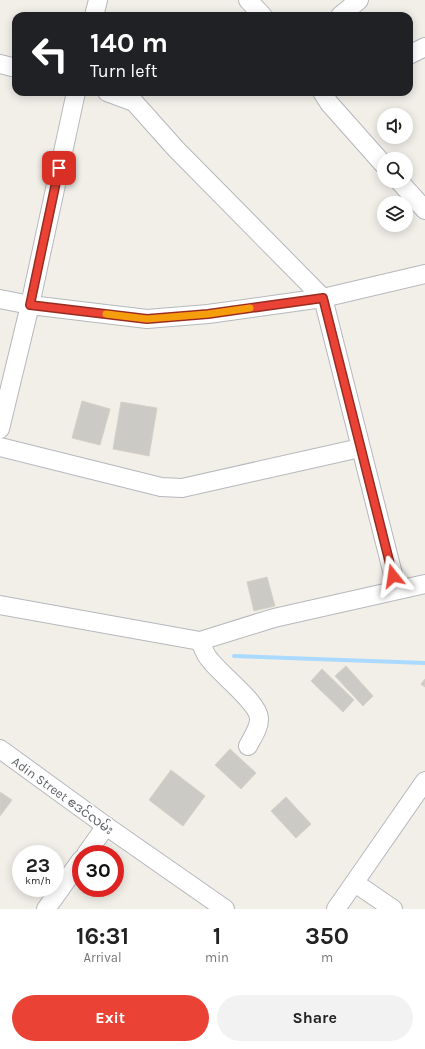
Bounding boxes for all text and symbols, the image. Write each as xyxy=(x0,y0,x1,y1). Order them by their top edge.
text: 140 m xyxy=(90,26,168,59)
icon: left xyxy=(24,28,76,80)
text: Turn left xyxy=(90,60,158,82)
map controls xyxy=(377,108,413,232)
button: sound xyxy=(377,108,413,144)
pin xyxy=(42,151,76,185)
button: search xyxy=(377,152,413,188)
icon: arrive xyxy=(48,157,70,179)
button: layers xyxy=(377,196,413,232)
position arrow xyxy=(372,555,414,597)
street label: Adin Street ဧဒင်လမ်း xyxy=(9,753,117,837)
speed limit sign: 30 xyxy=(72,845,124,897)
text: 23 xyxy=(26,854,50,877)
text: km/h xyxy=(25,875,51,887)
text: 16:31 xyxy=(76,922,129,950)
text: 1 xyxy=(213,922,221,950)
text: 350 xyxy=(305,922,349,950)
text: Arrival xyxy=(83,950,122,965)
text: min xyxy=(205,950,229,965)
text: m xyxy=(321,950,333,965)
button: Exit xyxy=(12,995,209,1041)
button: Share xyxy=(217,995,413,1041)

